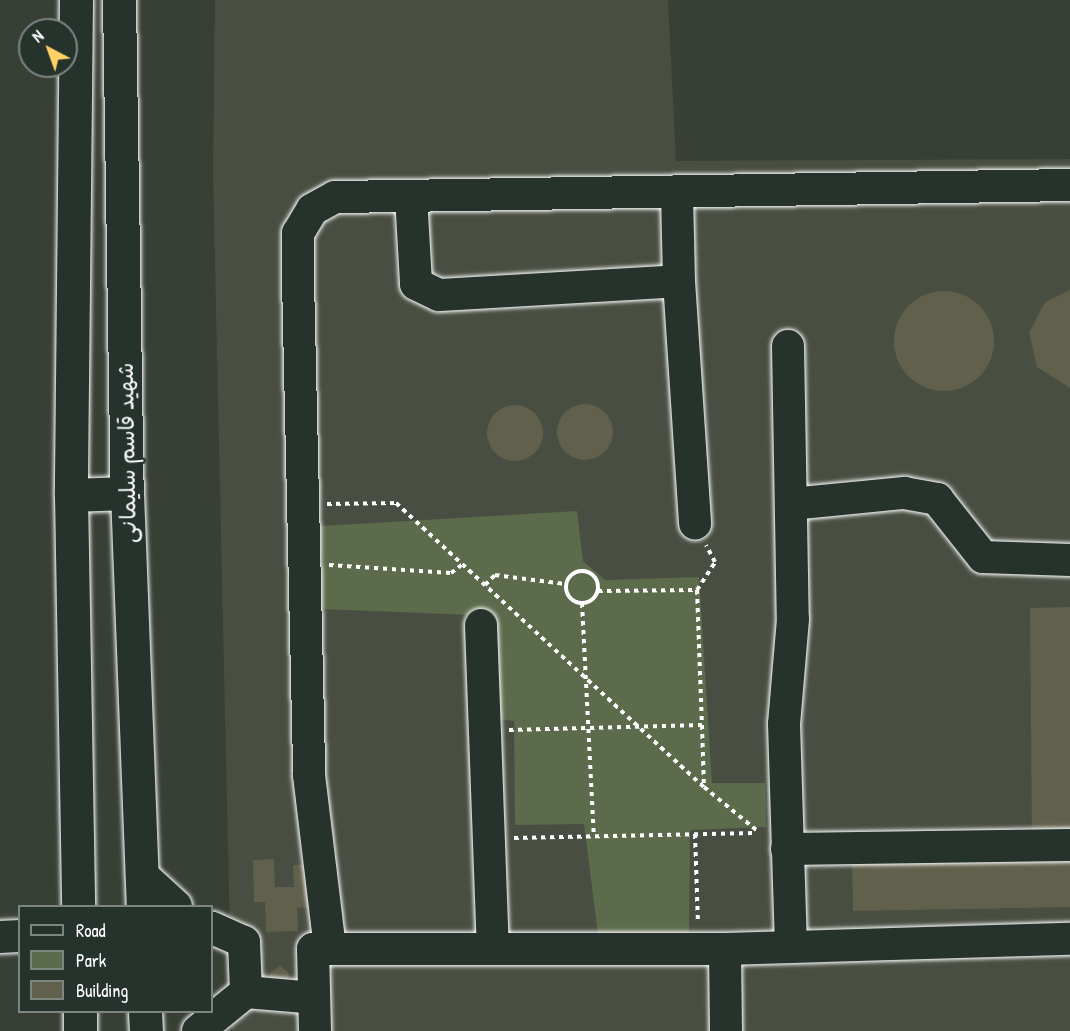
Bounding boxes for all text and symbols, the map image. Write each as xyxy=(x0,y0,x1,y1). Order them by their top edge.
north arrow xyxy=(18,18,78,78)
text: N xyxy=(27,25,48,47)
street label: شهید قاسم سلیمانی xyxy=(112,363,142,543)
legend xyxy=(18,905,213,1013)
text: Road xyxy=(76,918,106,943)
text: Park xyxy=(76,948,106,973)
text: Building xyxy=(76,978,128,1003)

